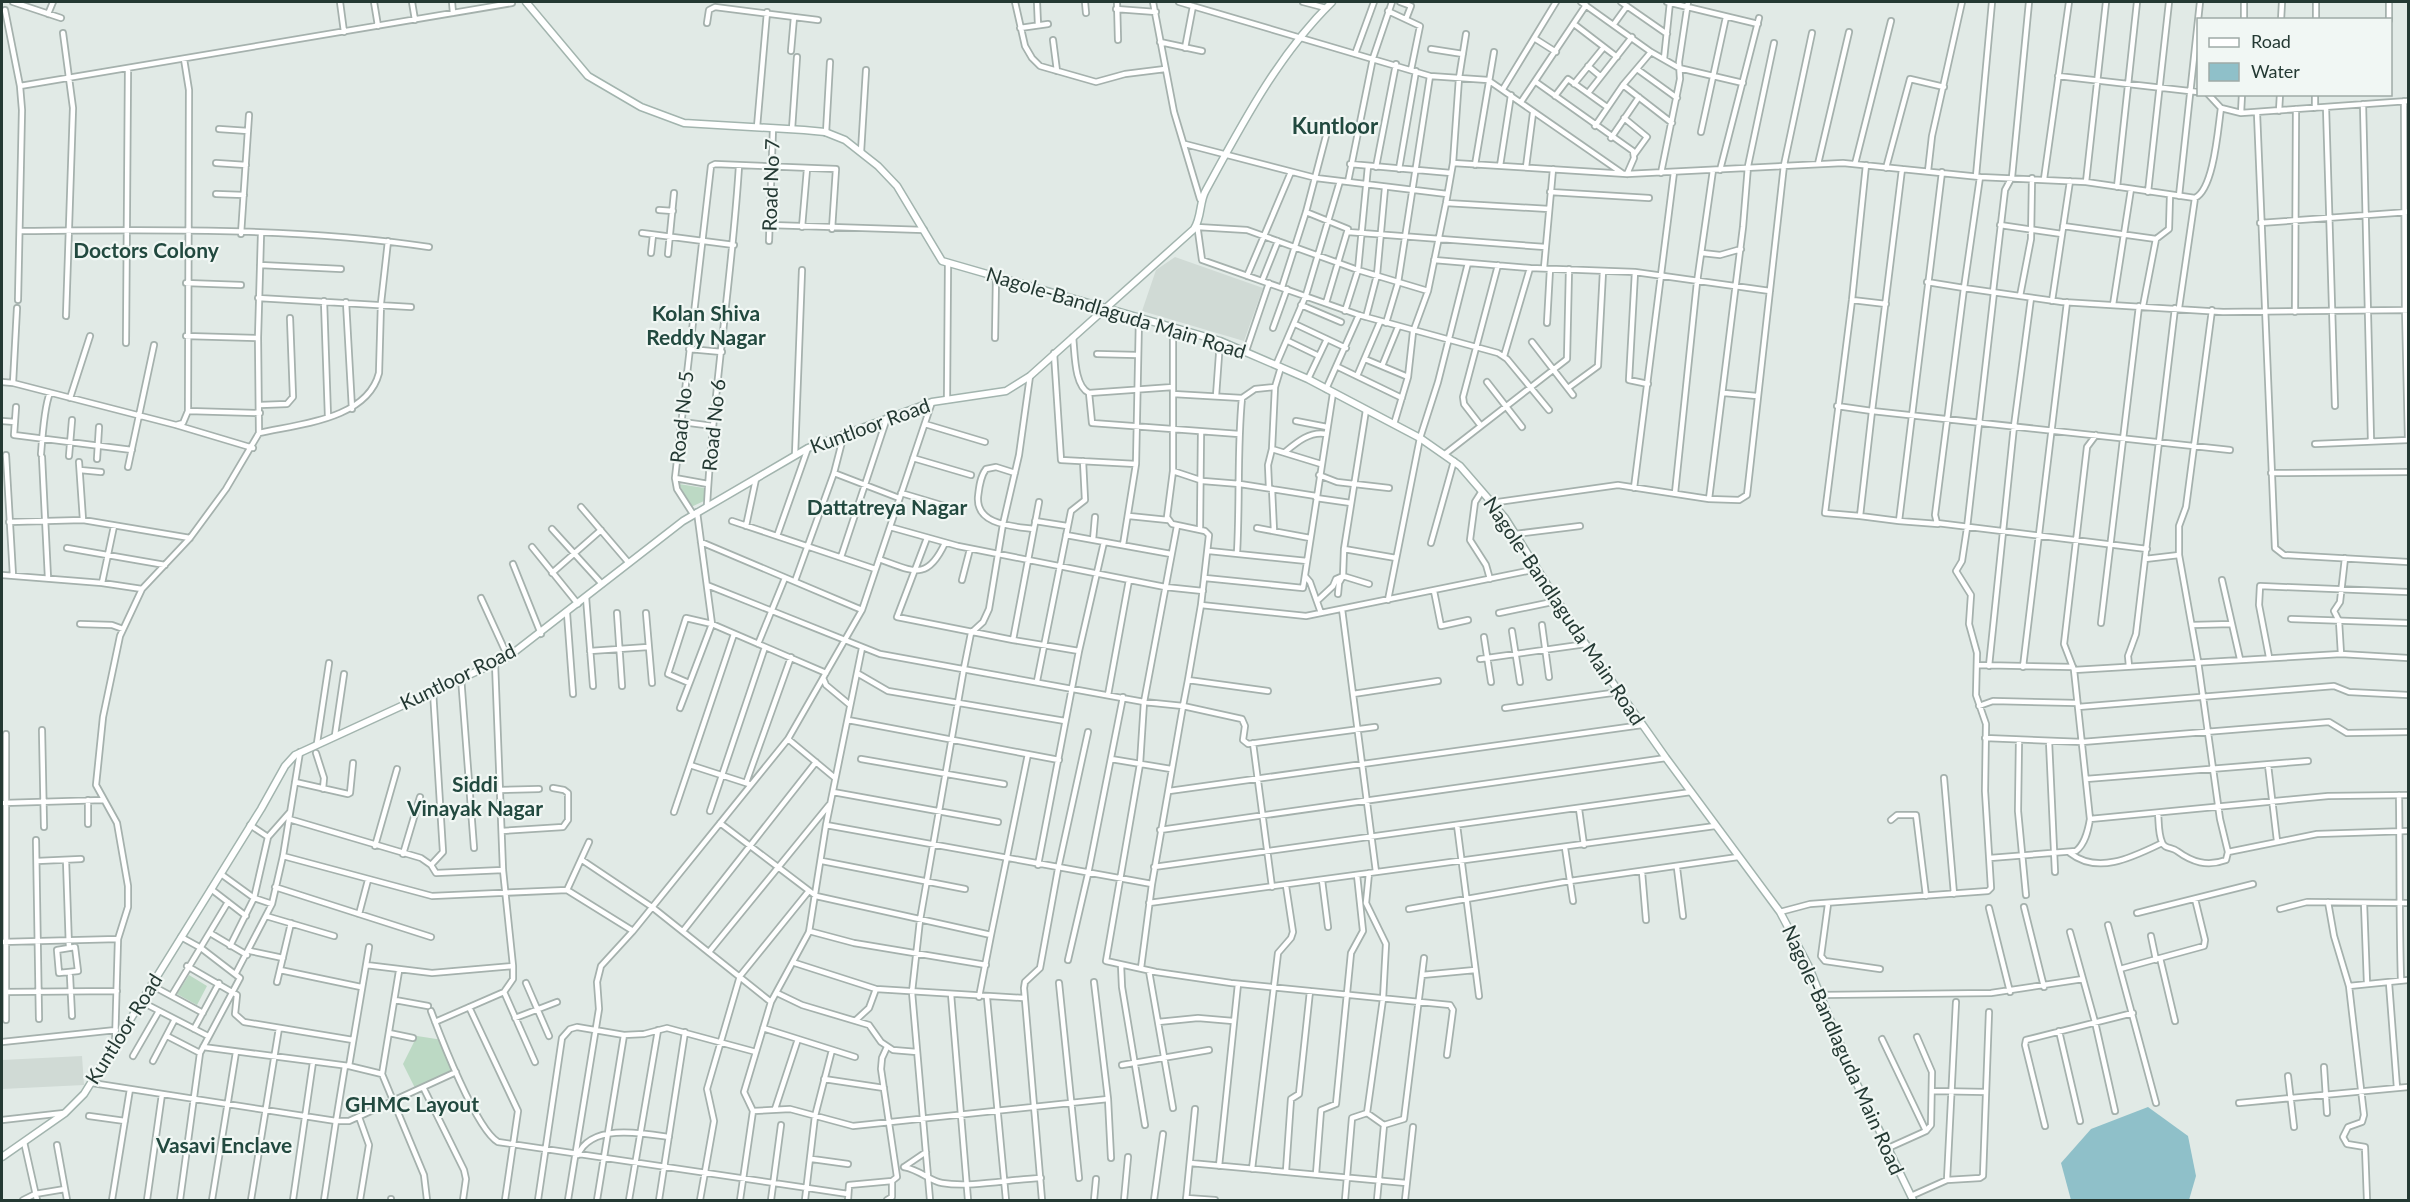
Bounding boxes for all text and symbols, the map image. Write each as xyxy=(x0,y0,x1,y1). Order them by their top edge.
legend xyxy=(2197,18,2392,96)
text: Road xyxy=(2251,30,2291,52)
text: Water xyxy=(2251,60,2300,82)
district label: Kuntloor xyxy=(1292,112,1379,139)
street label: Road No 7 xyxy=(756,138,784,232)
district label: Doctors Colony xyxy=(73,237,220,262)
street label: Nagole-Bandlaguda Main Road xyxy=(983,261,1249,363)
district label: Kolan Shiva Reddy Nagar xyxy=(646,300,766,349)
street label: Road No 5 xyxy=(664,370,698,464)
street label: Road No 6 xyxy=(696,378,730,472)
street label: Kuntloor Road xyxy=(806,392,933,458)
street label: Nagole-Bandlaguda Main Road xyxy=(1479,492,1650,729)
district label: Dattatreya Nagar xyxy=(807,494,967,519)
street label: Kuntloor Road xyxy=(396,638,519,714)
district label: Siddi Vinayak Nagar xyxy=(406,771,543,820)
street label: Nagole-Bandlaguda Main Road xyxy=(1778,921,1910,1178)
street label: Kuntloor Road xyxy=(80,969,167,1088)
district label: GHMC Layout xyxy=(345,1091,479,1116)
district label: Vasavi Enclave xyxy=(155,1132,292,1157)

